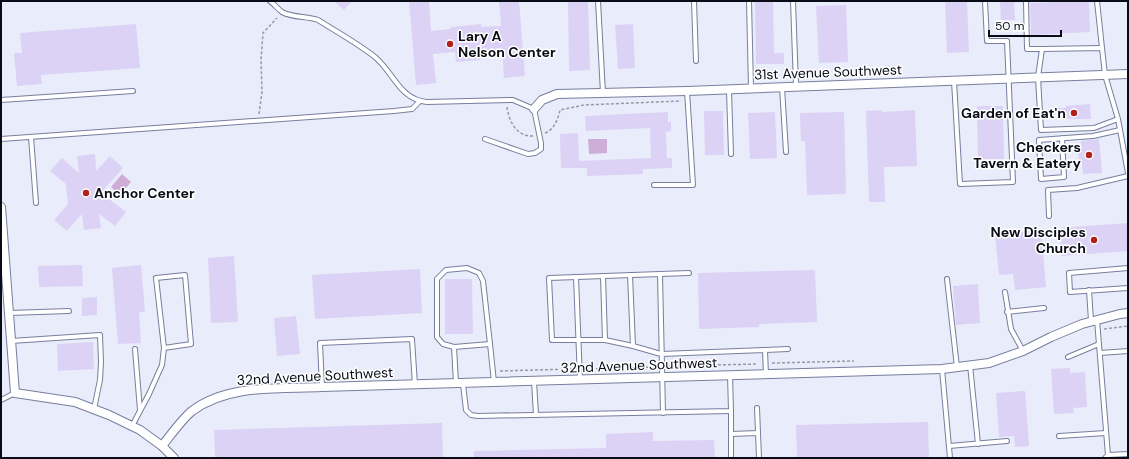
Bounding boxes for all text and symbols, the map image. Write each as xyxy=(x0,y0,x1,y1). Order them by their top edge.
scale bar xyxy=(989,12,1061,38)
text: 50 m xyxy=(995,18,1024,34)
place label: Lary A Nelson Center xyxy=(458,27,556,61)
marker: Lary A Nelson Center xyxy=(445,39,455,49)
street label: 31st Avenue Southwest xyxy=(754,60,902,84)
place label: Garden of Eat'n xyxy=(961,104,1066,122)
marker: Garden of Eat'n xyxy=(1069,108,1079,118)
place label: Checkers Tavern & Eatery xyxy=(973,138,1082,172)
marker: Checkers Tavern & Eatery xyxy=(1084,150,1094,160)
place label: Anchor Center xyxy=(94,184,195,202)
marker: Anchor Center xyxy=(81,188,91,198)
place label: New Disciples Church xyxy=(991,223,1086,257)
marker: New Disciples Church xyxy=(1089,235,1099,245)
street label: 32nd Avenue Southwest xyxy=(560,353,718,377)
street label: 32nd Avenue Southwest xyxy=(236,363,394,389)

